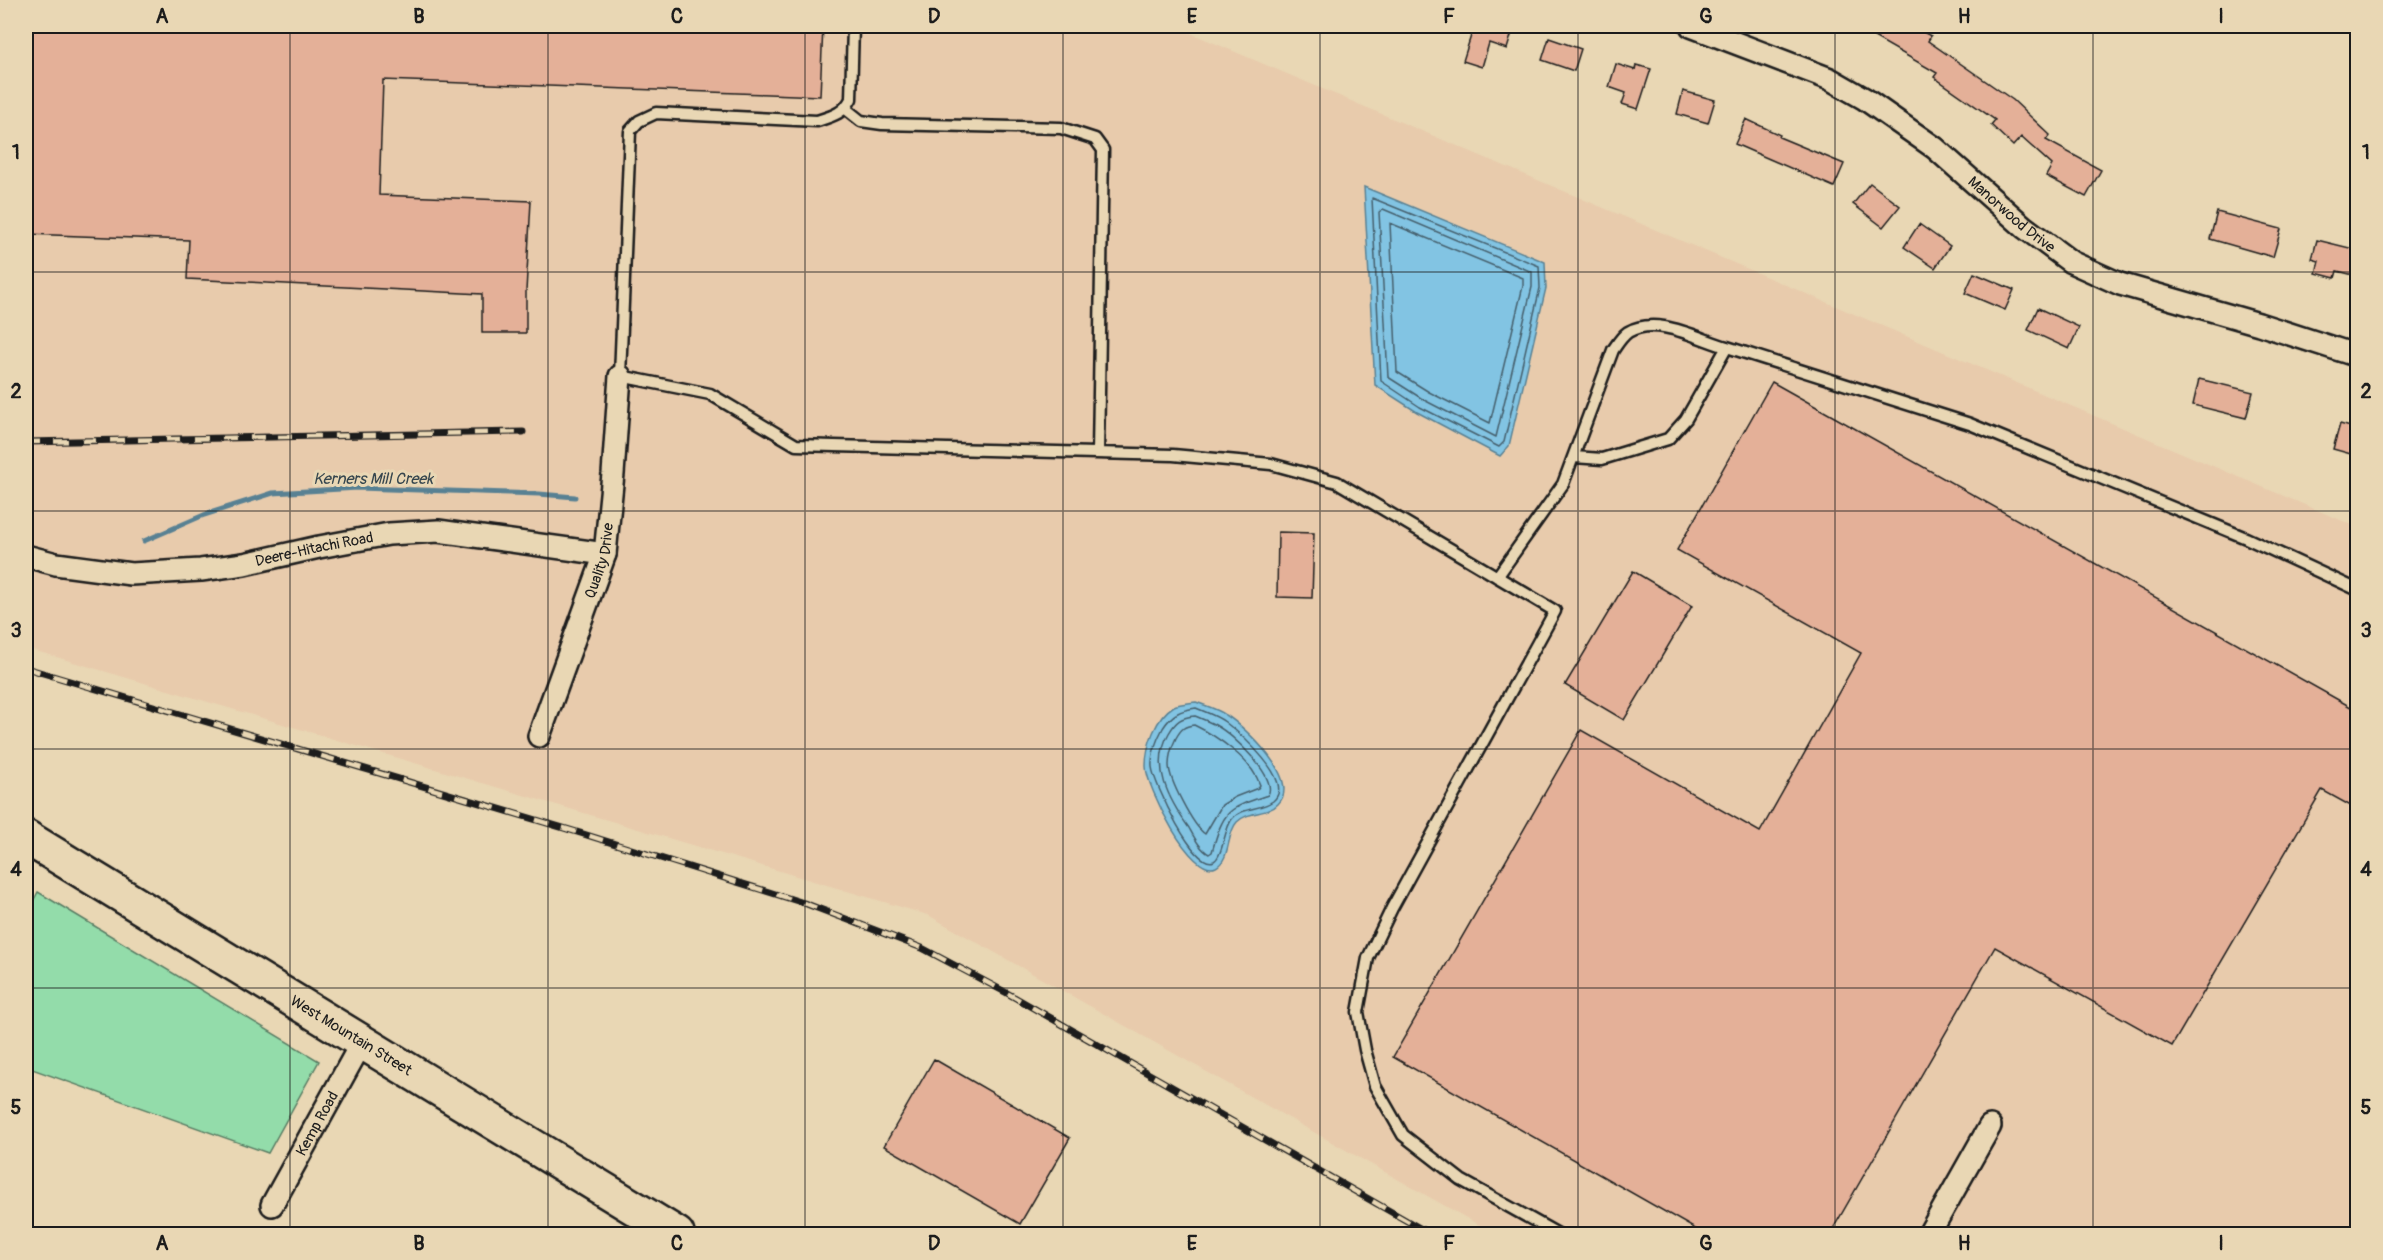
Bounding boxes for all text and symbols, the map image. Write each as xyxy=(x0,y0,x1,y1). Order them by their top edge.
text: A xyxy=(156,4,169,29)
text: B xyxy=(413,4,425,29)
text: C xyxy=(671,4,683,29)
text: D xyxy=(928,4,941,29)
text: E xyxy=(1187,4,1198,29)
text: F xyxy=(1443,4,1455,29)
text: G xyxy=(1699,4,1713,29)
text: H xyxy=(1958,4,1971,29)
text: I xyxy=(2218,4,2224,29)
text: 1 xyxy=(12,140,20,165)
text: 1 xyxy=(2362,140,2370,165)
street label: Manorwood Drive xyxy=(1964,173,2059,257)
text: 2 xyxy=(10,379,22,404)
text: 2 xyxy=(2360,379,2372,404)
water label: Kerners Mill Creek xyxy=(313,469,434,489)
street label: Quality Drive xyxy=(581,521,618,601)
street label: Deere-Hitachi Road xyxy=(253,528,375,571)
text: 3 xyxy=(10,618,22,643)
text: 3 xyxy=(2360,618,2372,643)
text: 4 xyxy=(10,857,22,882)
text: 4 xyxy=(2360,857,2372,882)
street label: West Mountain Street xyxy=(287,991,416,1081)
street label: Kemp Road xyxy=(292,1088,343,1160)
text: 5 xyxy=(11,1095,22,1120)
text: 5 xyxy=(2361,1095,2372,1120)
text: A xyxy=(156,1231,169,1256)
text: B xyxy=(413,1231,425,1256)
text: C xyxy=(671,1231,683,1256)
text: D xyxy=(928,1231,941,1256)
text: E xyxy=(1187,1231,1198,1256)
text: F xyxy=(1443,1231,1455,1256)
text: G xyxy=(1699,1231,1713,1256)
text: H xyxy=(1958,1231,1971,1256)
text: I xyxy=(2218,1231,2224,1256)

